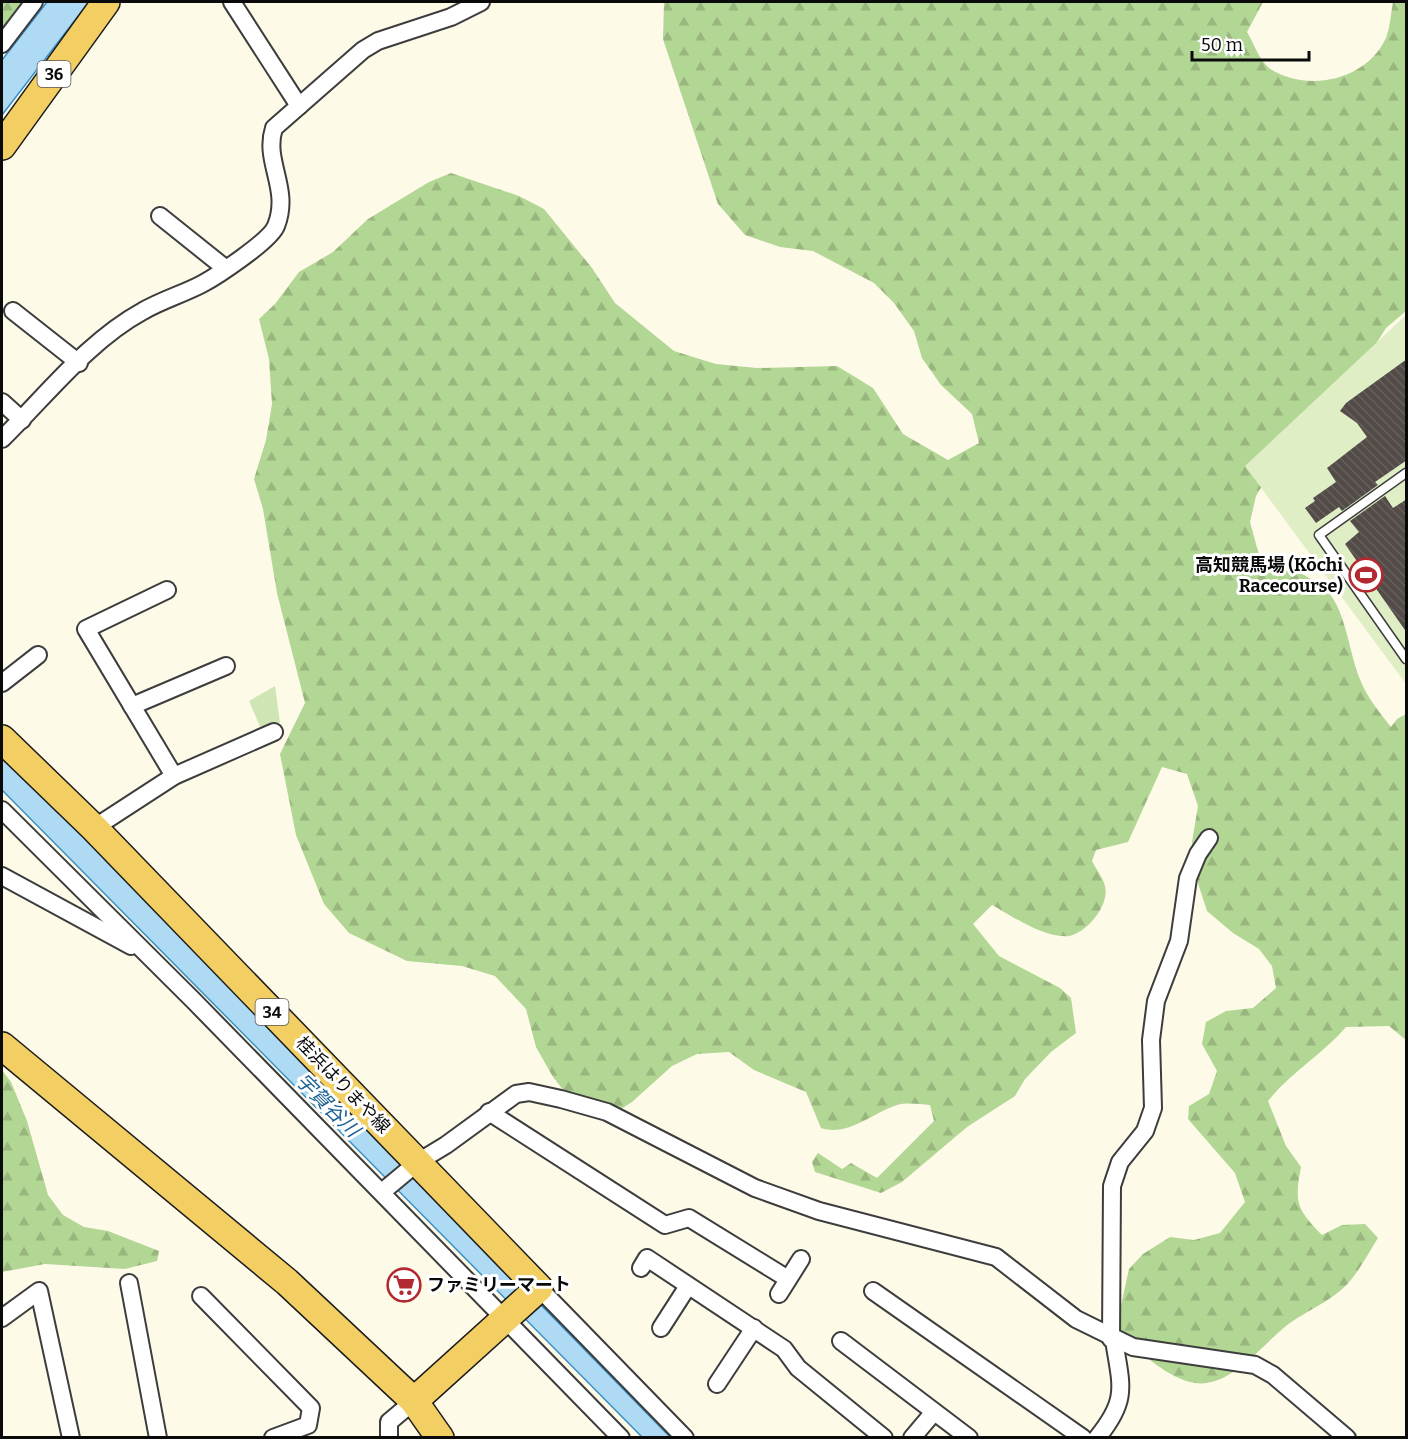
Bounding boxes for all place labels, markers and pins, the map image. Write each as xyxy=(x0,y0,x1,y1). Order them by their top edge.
place label: 高知競馬場 (Kōchi Racecourse) xyxy=(1195,554,1343,597)
sports icon: 高知競馬場 (Kōchi Racecourse) xyxy=(1348,557,1384,593)
supermarket icon: ファミリーマート xyxy=(386,1267,422,1303)
place label: ファミリーマート xyxy=(427,1274,571,1296)

